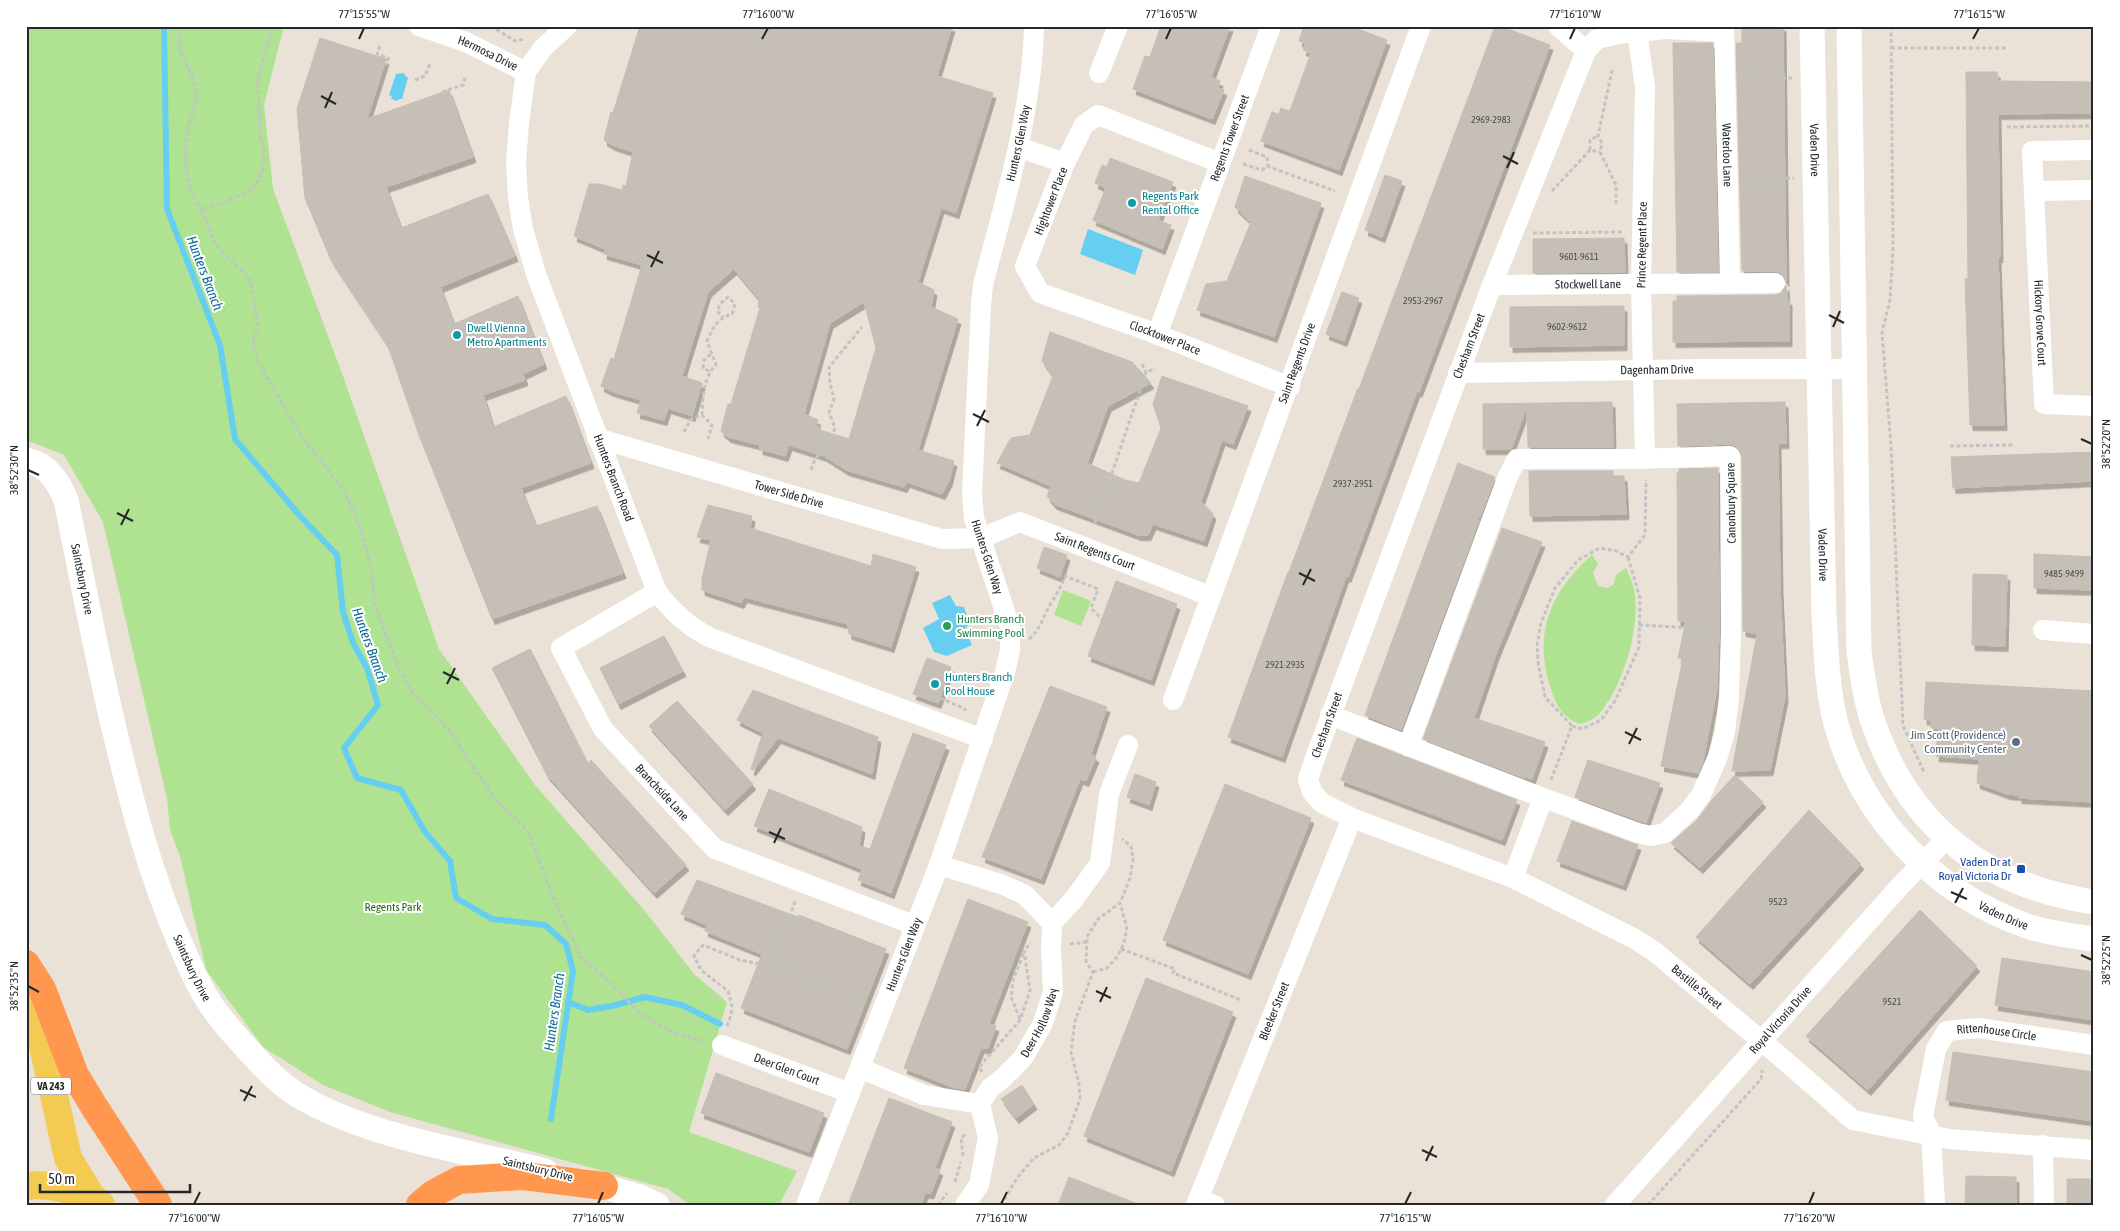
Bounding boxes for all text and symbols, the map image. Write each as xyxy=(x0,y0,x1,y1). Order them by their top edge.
text: 77°15'55"W xyxy=(338,7,390,21)
text: 77°16'00"W xyxy=(742,7,794,21)
text: 77°16'05"W xyxy=(1145,7,1197,21)
text: 77°16'10"W xyxy=(1549,7,1601,21)
text: 77°16'15"W xyxy=(1953,7,2005,21)
street label: Hermosa Drive xyxy=(456,33,520,74)
street label: Regents Tower Street xyxy=(1207,92,1252,183)
street label: Hunters Glen Way xyxy=(1003,104,1033,183)
house number: 2969-2983 xyxy=(1471,114,1511,125)
street label: Waterloo Lane xyxy=(1719,123,1735,187)
street label: Vaden Drive xyxy=(1807,123,1822,177)
street label: Hightower Place xyxy=(1032,165,1070,237)
place label: Regents Park Rental Office xyxy=(1142,189,1200,217)
marker: Regents Park Rental Office xyxy=(1126,197,1138,209)
street label: Prince Regent Place xyxy=(1634,201,1650,289)
water label: Hunters Branch xyxy=(183,233,227,313)
house number: 9601-9611 xyxy=(1559,251,1599,262)
street label: Stockwell Lane xyxy=(1555,277,1621,292)
street label: Hickory Grove Court xyxy=(2031,279,2049,367)
house number: 2953-2967 xyxy=(1403,295,1443,306)
street label: Chesham Street xyxy=(1450,311,1488,381)
street label: Clocktower Place xyxy=(1128,318,1203,358)
place label: Dwell Vienna Metro Apartments xyxy=(467,321,546,349)
street label: Saint Regents Drive xyxy=(1276,321,1318,405)
house number: 9602-9612 xyxy=(1547,321,1587,332)
marker: Dwell Vienna Metro Apartments xyxy=(451,329,463,341)
street label: Dagenham Drive xyxy=(1620,362,1694,377)
text: 38°52'20"N xyxy=(2099,419,2113,469)
street label: Hunters Branch Road xyxy=(591,432,637,523)
text: 38°52'30"N xyxy=(7,445,21,495)
street label: Canonbury Square xyxy=(1723,462,1739,544)
street label: Tower Side Drive xyxy=(753,477,825,511)
house number: 2937-2951 xyxy=(1333,478,1373,489)
street label: Hunters Glen Way xyxy=(968,518,1006,596)
street label: Vaden Drive xyxy=(1815,528,1830,582)
street label: Saint Regents Court xyxy=(1053,529,1138,573)
street label: Saintsbury Drive xyxy=(68,543,96,616)
house number: 9485-9499 xyxy=(2044,568,2084,579)
water label: Hunters Branch xyxy=(349,605,391,685)
place label: Hunters Branch Swimming Pool xyxy=(957,612,1026,640)
marker: Hunters Branch Swimming Pool xyxy=(941,620,953,632)
house number: 2921-2935 xyxy=(1265,659,1305,670)
place label: Hunters Branch Pool House xyxy=(945,670,1012,698)
marker: Hunters Branch Pool House xyxy=(929,678,941,690)
street label: Chesham Street xyxy=(1309,690,1346,760)
place label: Jim Scott (Providence) Community Center xyxy=(1910,728,2006,756)
marker: Jim Scott (Providence) Community Center xyxy=(2010,736,2022,748)
street label: Branchside Lane xyxy=(632,761,692,823)
place label: Vaden Dr at Royal Victoria Dr xyxy=(1938,855,2012,883)
marker: Vaden Dr at Royal Victoria Dr xyxy=(2015,863,2027,875)
house number: 9523 xyxy=(1769,896,1788,907)
street label: Vaden Drive xyxy=(1976,898,2030,933)
park label: Regents Park xyxy=(364,900,422,914)
street label: Hunters Glen Way xyxy=(883,916,925,993)
street label: Saintsbury Drive xyxy=(170,933,214,1004)
text: 38°52'25"N xyxy=(2099,935,2113,985)
text: 38°52'35"N xyxy=(7,961,21,1011)
street label: Bastille Street xyxy=(1669,962,1725,1012)
water label: Hunters Branch xyxy=(541,972,567,1052)
street label: Bleeker Street xyxy=(1256,979,1292,1042)
street label: Royal Victoria Drive xyxy=(1746,983,1814,1057)
street label: Deer Hollow Way xyxy=(1018,988,1060,1060)
house number: 9521 xyxy=(1883,996,1902,1007)
street label: Rittenhouse Circle xyxy=(1956,1021,2037,1043)
street label: Deer Glen Court xyxy=(752,1051,822,1088)
road number: VA 243 xyxy=(31,1078,71,1094)
street label: Saintsbury Drive xyxy=(501,1154,575,1184)
scale bar xyxy=(40,1161,190,1193)
text: 50 m xyxy=(48,1170,75,1187)
text: 77°16'00"W xyxy=(168,1211,220,1225)
text: 77°16'05"W xyxy=(572,1211,624,1225)
text: 77°16'10"W xyxy=(975,1211,1027,1225)
text: 77°16'15"W xyxy=(1379,1211,1431,1225)
text: 77°16'20"W xyxy=(1783,1211,1835,1225)

